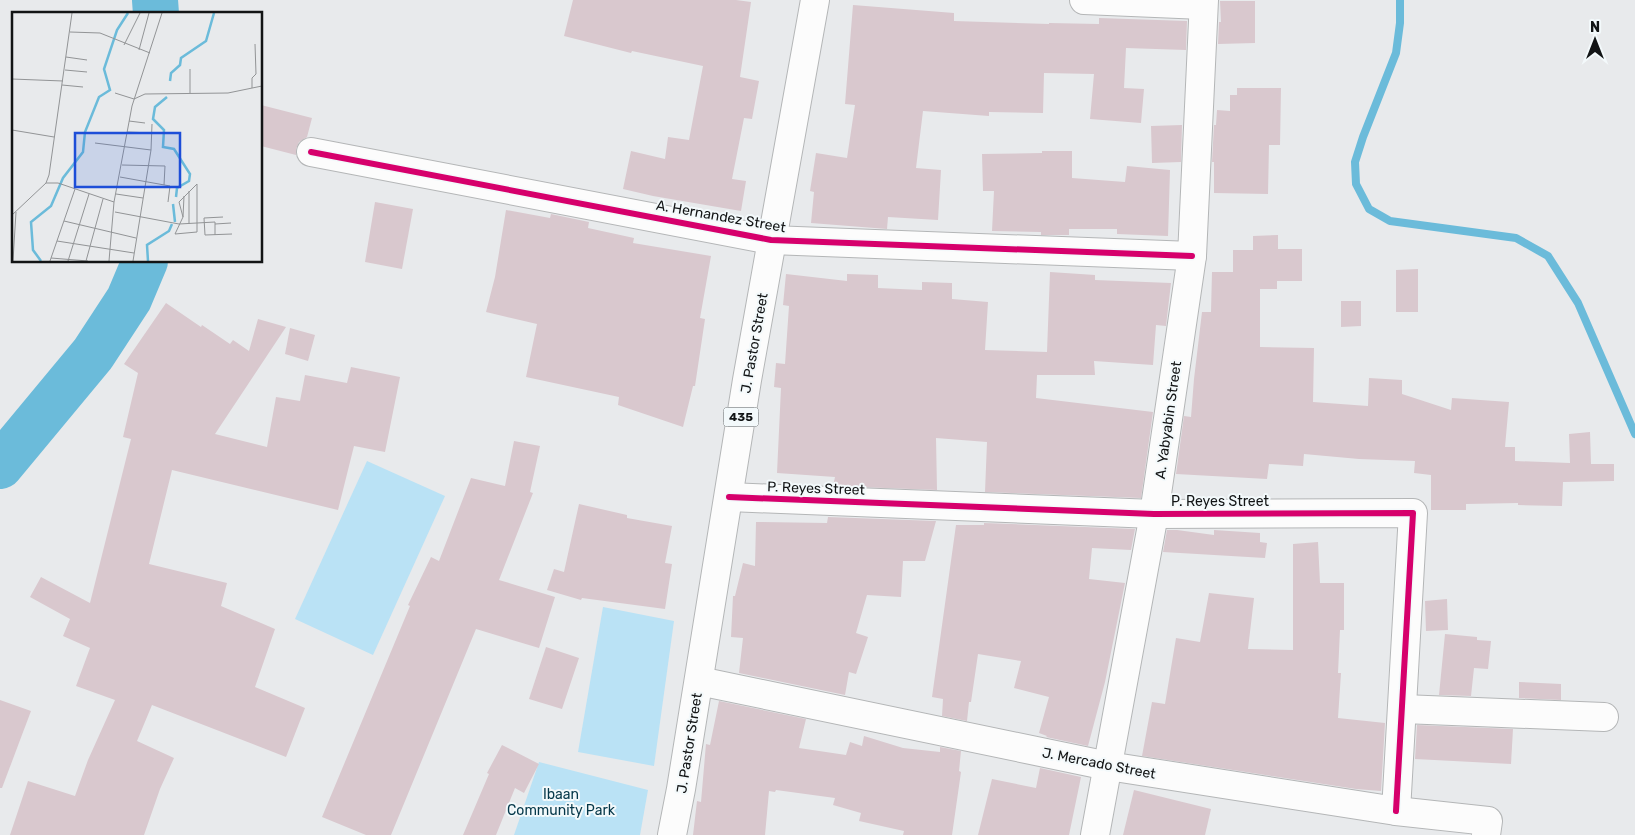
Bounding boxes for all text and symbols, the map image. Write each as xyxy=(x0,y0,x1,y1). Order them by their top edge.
inset map xyxy=(12,12,262,262)
north arrow xyxy=(1570,15,1620,65)
text: N xyxy=(1590,19,1600,36)
street label: A. Hernandez Street xyxy=(655,197,788,236)
street label: J. Pastor Street xyxy=(737,291,772,395)
street label: A. Yabyabin Street xyxy=(1152,360,1185,480)
road number: 435 xyxy=(724,408,758,427)
street label: P. Reyes Street xyxy=(767,478,866,499)
street label: P. Reyes Street xyxy=(1171,493,1269,510)
street label: J. Pastor Street xyxy=(673,691,706,795)
street label: J. Mercado Street xyxy=(1041,744,1158,783)
park label: Ibaan Community Park xyxy=(507,786,616,819)

